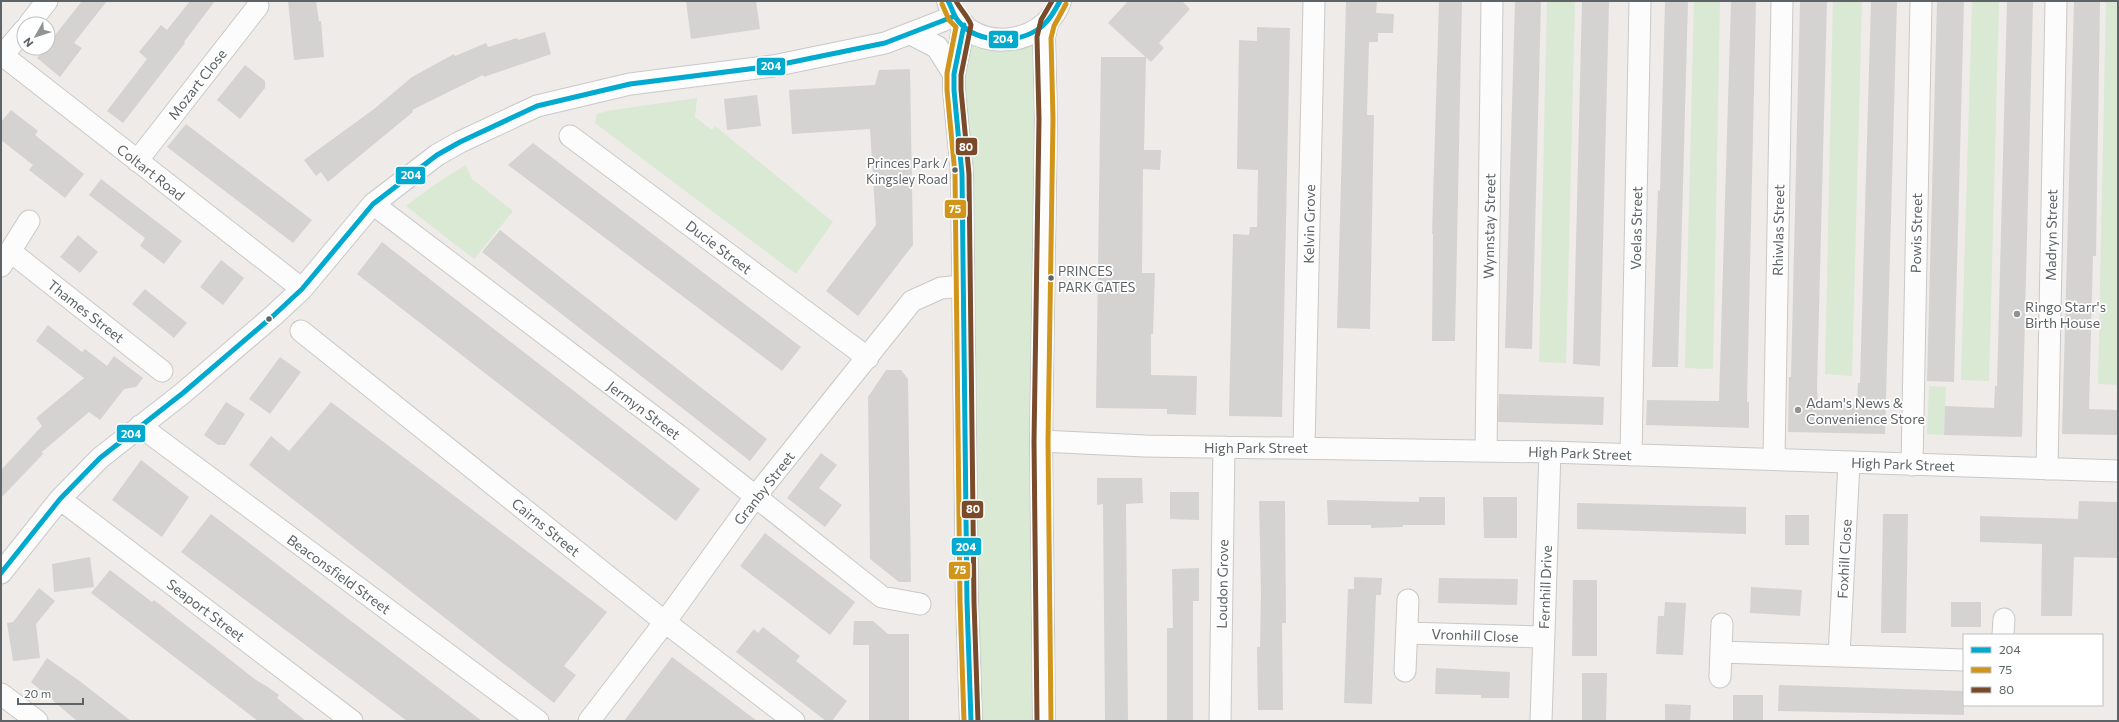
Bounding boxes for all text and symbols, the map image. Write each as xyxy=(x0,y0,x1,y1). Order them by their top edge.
north arrow xyxy=(16,16,56,56)
line badge: 204 xyxy=(988,30,1019,49)
text: 204 xyxy=(993,32,1013,45)
text: N xyxy=(20,35,35,50)
street label: Mozart Close xyxy=(164,45,230,123)
line badge: 204 xyxy=(756,57,786,76)
text: 204 xyxy=(761,59,781,72)
line badge: 80 xyxy=(955,137,978,156)
street label: Coltart Road xyxy=(114,140,188,204)
text: 80 xyxy=(959,140,973,153)
place label: Princes Park / Kingsley Road xyxy=(866,155,948,187)
marker: Princes Park / Kingsley Road xyxy=(950,165,960,175)
line badge: 204 xyxy=(395,166,426,185)
text: 204 xyxy=(401,168,421,181)
street label: Wynnstay Street xyxy=(1480,173,1498,279)
street label: Kelvin Grove xyxy=(1300,184,1318,264)
street label: Rhiwlas Street xyxy=(1769,184,1787,276)
street label: Voelas Street xyxy=(1627,186,1645,270)
street label: Madryn Street xyxy=(2042,189,2060,281)
street label: Powis Street xyxy=(1907,193,1925,273)
line badge: 75 xyxy=(944,199,967,219)
text: 75 xyxy=(949,202,961,215)
street label: Ducie Street xyxy=(683,217,756,277)
place label: PRINCES PARK GATES xyxy=(1058,263,1136,295)
marker: PRINCES PARK GATES xyxy=(1046,273,1056,283)
street label: Thames Street xyxy=(44,276,128,346)
place label: Ringo Starr's Birth House xyxy=(2025,298,2106,331)
marker: Ringo Starr's Birth House xyxy=(2012,309,2022,319)
unlabelled marker xyxy=(264,314,274,324)
street label: Jermyn Street xyxy=(604,377,684,443)
place label: Adam's News & Convenience Store xyxy=(1806,394,1925,427)
marker: Adam's News & Convenience Store xyxy=(1793,405,1803,415)
line badge: 204 xyxy=(116,424,146,443)
text: 204 xyxy=(121,427,141,440)
street label: High Park Street xyxy=(1204,439,1308,456)
street label: High Park Street xyxy=(1528,443,1632,463)
street label: Granby Street xyxy=(730,448,798,528)
street label: High Park Street xyxy=(1851,454,1955,474)
street label: Cairns Street xyxy=(508,494,584,560)
line badge: 80 xyxy=(961,500,984,519)
text: 80 xyxy=(966,502,980,515)
street label: Foxhill Close xyxy=(1833,519,1855,599)
street label: Beaconsfield Street xyxy=(284,531,394,617)
line badge: 204 xyxy=(951,537,982,556)
street label: Loudon Grove xyxy=(1213,539,1231,629)
text: 204 xyxy=(956,540,976,553)
street label: Fernhill Drive xyxy=(1535,545,1555,629)
line badge: 75 xyxy=(948,561,971,580)
text: 75 xyxy=(954,563,966,576)
street label: Seaport Street xyxy=(164,575,249,645)
street label: Vronhill Close xyxy=(1431,625,1519,645)
legend xyxy=(1963,634,2103,706)
text: 204 xyxy=(1999,642,2021,656)
text: 75 xyxy=(1999,662,2012,676)
scale bar xyxy=(18,680,83,706)
text: 80 xyxy=(1999,682,2014,696)
text: 20 m xyxy=(24,686,51,700)

